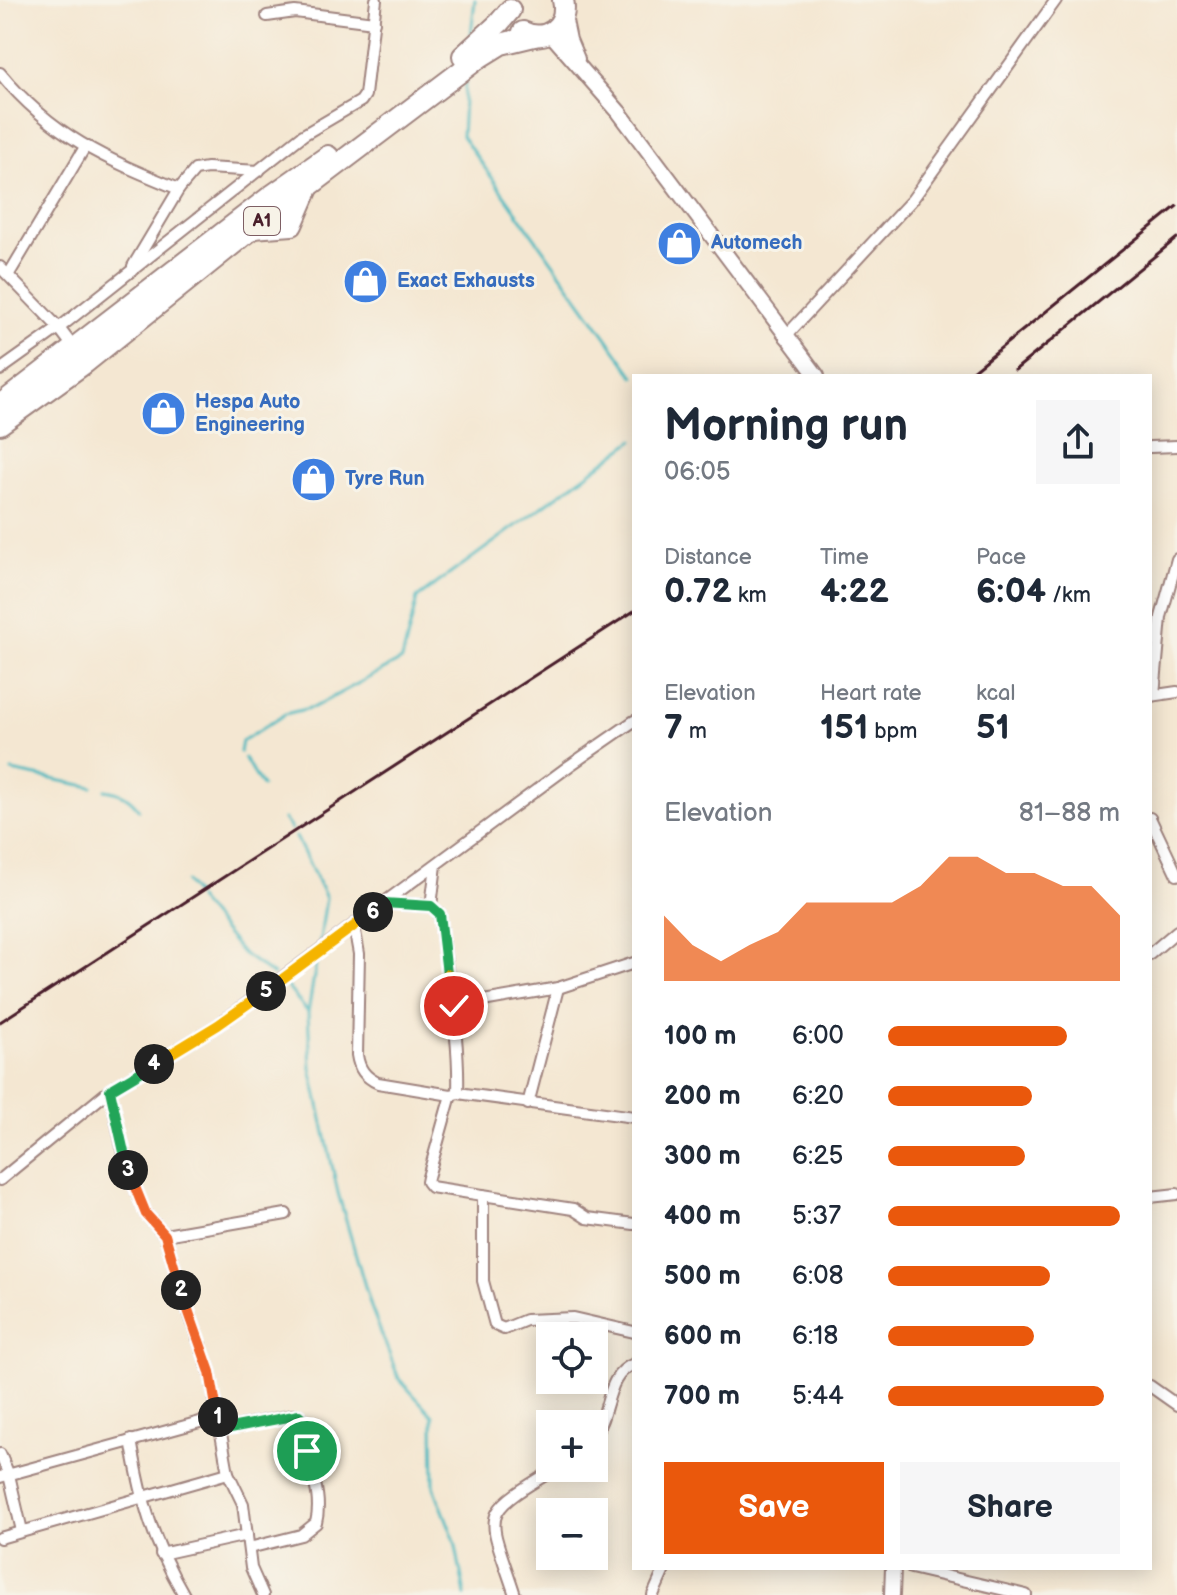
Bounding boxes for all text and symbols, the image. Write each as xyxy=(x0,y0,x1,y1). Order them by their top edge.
road number: A1 xyxy=(244,207,280,235)
shop icon: Automech xyxy=(656,219,704,267)
place label: Automech xyxy=(710,231,802,255)
shop icon: Exact Exhausts xyxy=(342,257,390,305)
place label: Exact Exhausts xyxy=(397,269,535,293)
shop icon: Hespa Auto Engineering xyxy=(140,390,188,438)
place label: Hespa Auto Engineering xyxy=(195,390,305,437)
text: Morning run xyxy=(664,400,908,453)
button: share xyxy=(1036,400,1120,484)
shop icon: Tyre Run xyxy=(290,455,338,503)
text: 06:05 xyxy=(664,457,731,488)
place label: Tyre Run xyxy=(345,467,425,491)
text: Distance xyxy=(664,544,752,571)
text: Time xyxy=(820,544,869,571)
text: Pace xyxy=(976,544,1026,571)
text: 0.72 xyxy=(664,571,732,612)
text: 4:22 xyxy=(820,571,889,612)
text: 6:04 xyxy=(976,571,1046,612)
text: km xyxy=(732,582,767,609)
text: /km xyxy=(1046,582,1091,609)
text: Elevation xyxy=(664,680,756,707)
text: Heart rate xyxy=(820,680,922,707)
text: kcal xyxy=(976,680,1015,707)
text: 7 xyxy=(664,707,683,748)
text: 151 xyxy=(820,707,868,748)
text: 51 xyxy=(976,707,1010,748)
text: m xyxy=(683,718,707,745)
text: bpm xyxy=(868,718,918,745)
text: Elevation xyxy=(664,798,772,829)
text: 81–88 m xyxy=(1019,798,1120,829)
pin: 6 xyxy=(353,892,393,932)
text: 6 xyxy=(366,898,380,925)
pin: 5 xyxy=(246,971,286,1011)
pin xyxy=(420,972,488,1040)
text: 5 xyxy=(260,977,272,1004)
icon: check xyxy=(432,984,476,1028)
text: 100 m xyxy=(664,1021,737,1052)
text: 6:00 xyxy=(792,1021,844,1052)
pin: 4 xyxy=(134,1044,174,1084)
text: 4 xyxy=(148,1050,160,1077)
text: 200 m xyxy=(664,1081,741,1112)
text: 6:20 xyxy=(792,1081,844,1112)
text: 300 m xyxy=(664,1141,741,1172)
text: 6:25 xyxy=(792,1141,843,1172)
pin: 3 xyxy=(108,1150,148,1190)
text: 3 xyxy=(122,1156,134,1183)
text: 400 m xyxy=(664,1201,741,1232)
text: 5:37 xyxy=(792,1201,841,1232)
text: 500 m xyxy=(664,1261,741,1292)
text: 6:08 xyxy=(792,1261,844,1292)
pin: 2 xyxy=(161,1270,201,1310)
text: 2 xyxy=(174,1276,188,1303)
text: 600 m xyxy=(664,1321,741,1352)
text: 6:18 xyxy=(792,1321,838,1352)
map controls xyxy=(536,1322,608,1570)
button: locate xyxy=(536,1322,608,1394)
text: 700 m xyxy=(664,1381,740,1412)
text: 5:44 xyxy=(792,1381,844,1412)
pin: 1 xyxy=(198,1397,238,1437)
text: 1 xyxy=(213,1403,223,1430)
button: + xyxy=(536,1410,608,1482)
pin xyxy=(273,1417,341,1485)
icon: arrive xyxy=(285,1429,329,1473)
button: Save xyxy=(664,1462,884,1554)
button: Share xyxy=(900,1462,1120,1554)
button: − xyxy=(536,1498,608,1570)

